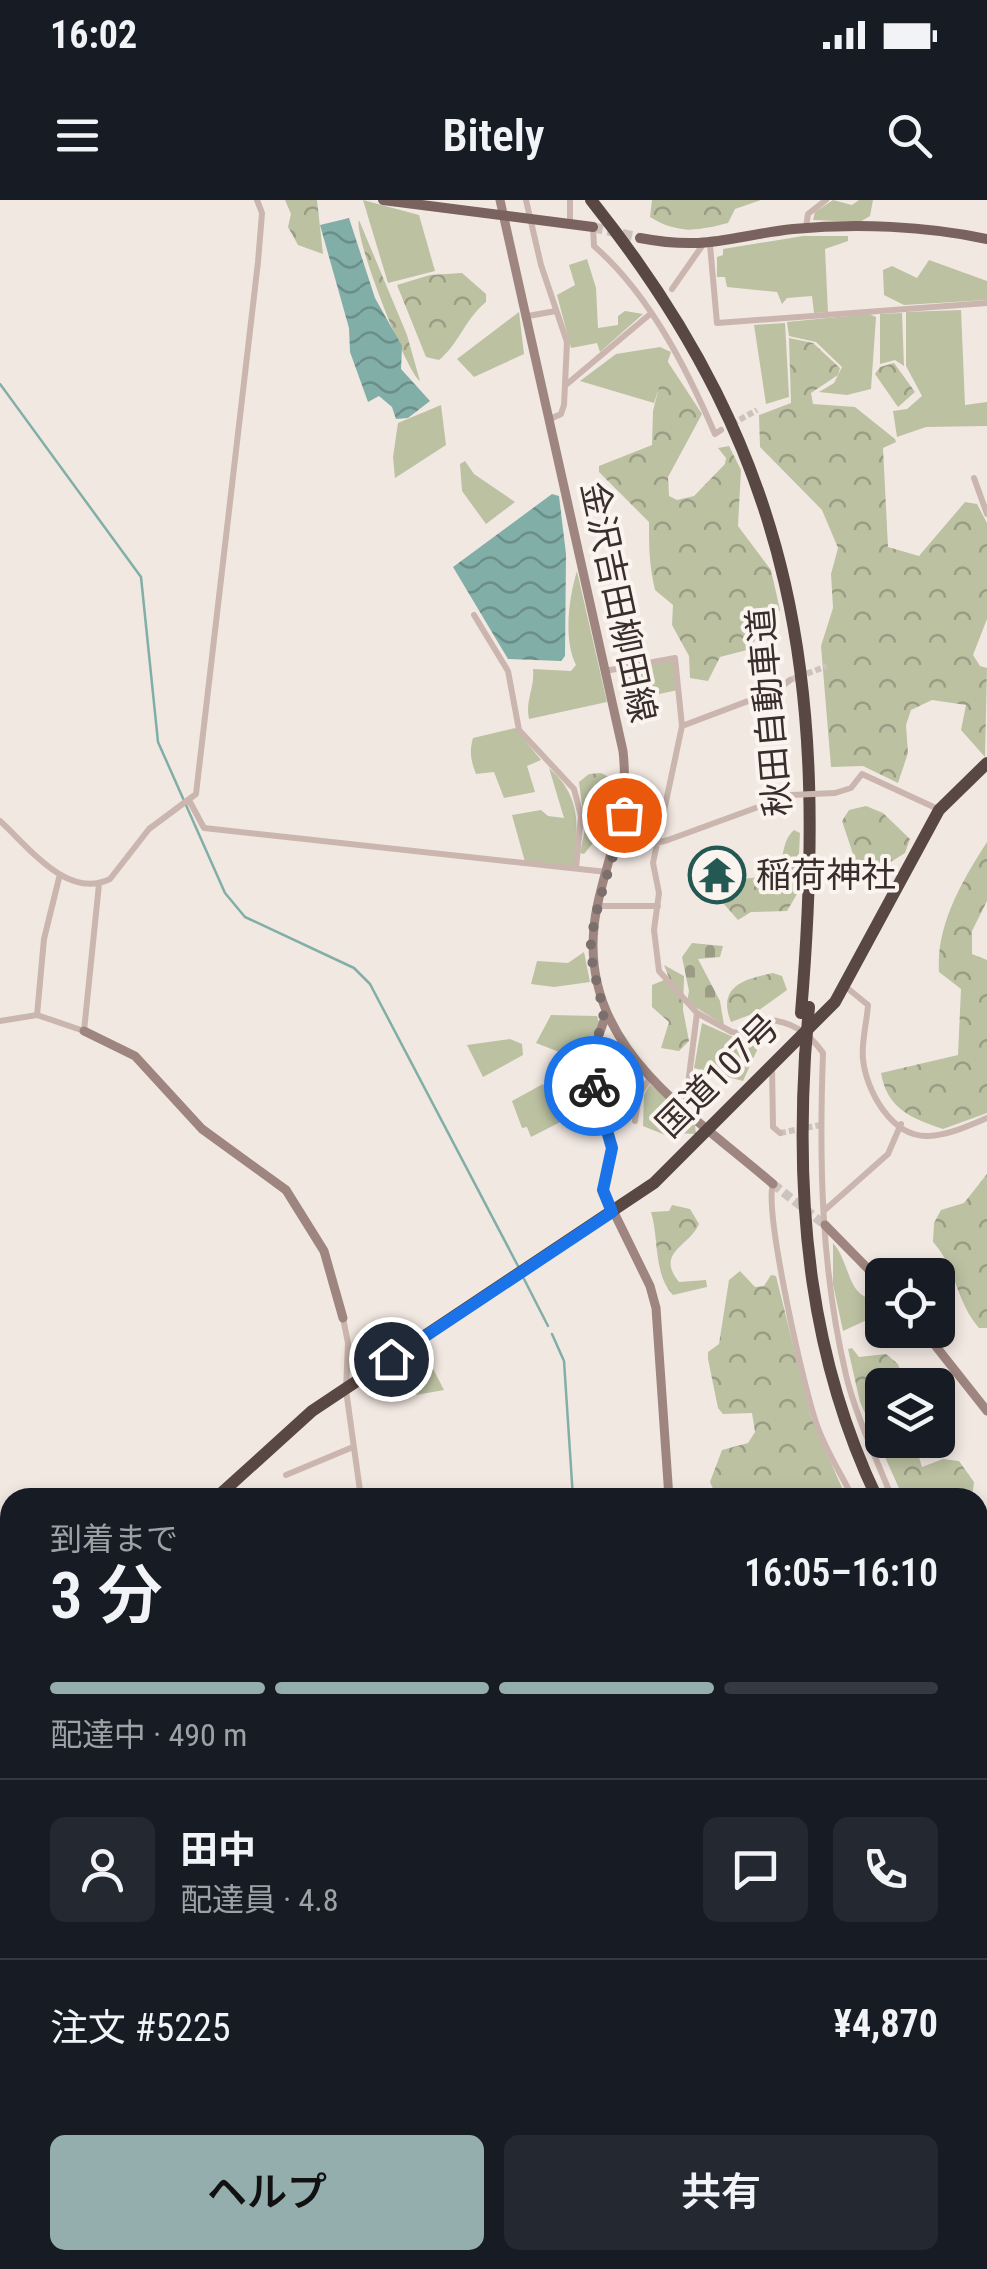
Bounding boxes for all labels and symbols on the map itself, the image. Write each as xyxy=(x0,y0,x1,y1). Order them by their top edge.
street label: 金沢吉田柳田線 xyxy=(572,478,664,726)
street label: 秋田自動車道 xyxy=(740,606,800,818)
pin xyxy=(582,773,667,858)
temple icon: 稲荷神社 xyxy=(687,845,747,905)
place label: 稲荷神社 xyxy=(756,855,896,896)
street label: 国道107号 xyxy=(648,1006,788,1146)
courier xyxy=(544,1036,644,1136)
pin xyxy=(349,1317,434,1402)

